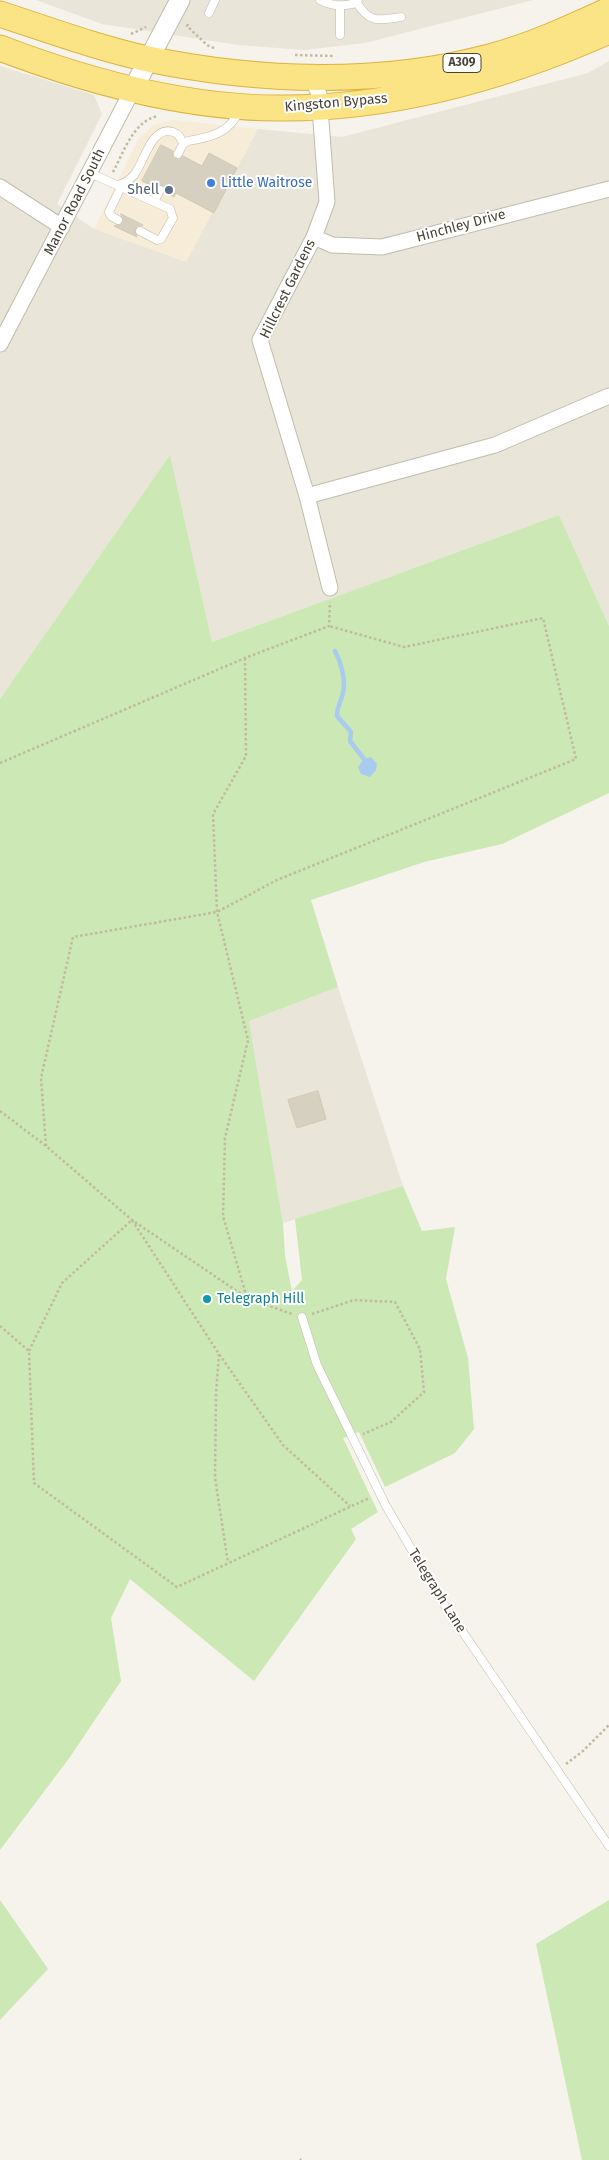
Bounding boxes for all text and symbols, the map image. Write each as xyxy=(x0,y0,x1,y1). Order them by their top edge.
road number: A309 xyxy=(443,54,481,72)
street label: Kingston Bypass xyxy=(284,90,388,116)
street label: Manor Road South xyxy=(41,146,109,258)
place label: Little Waitrose xyxy=(221,175,312,191)
marker: Little Waitrose xyxy=(205,177,217,189)
place label: Shell xyxy=(127,182,159,198)
marker: Shell xyxy=(163,184,175,196)
street label: Hinchley Drive xyxy=(415,206,507,246)
street label: Hillcrest Gardens xyxy=(257,237,319,341)
place label: Telegraph Hill xyxy=(217,1291,304,1307)
marker: Telegraph Hill xyxy=(201,1293,213,1305)
street label: Telegraph Lane xyxy=(404,1546,470,1636)

